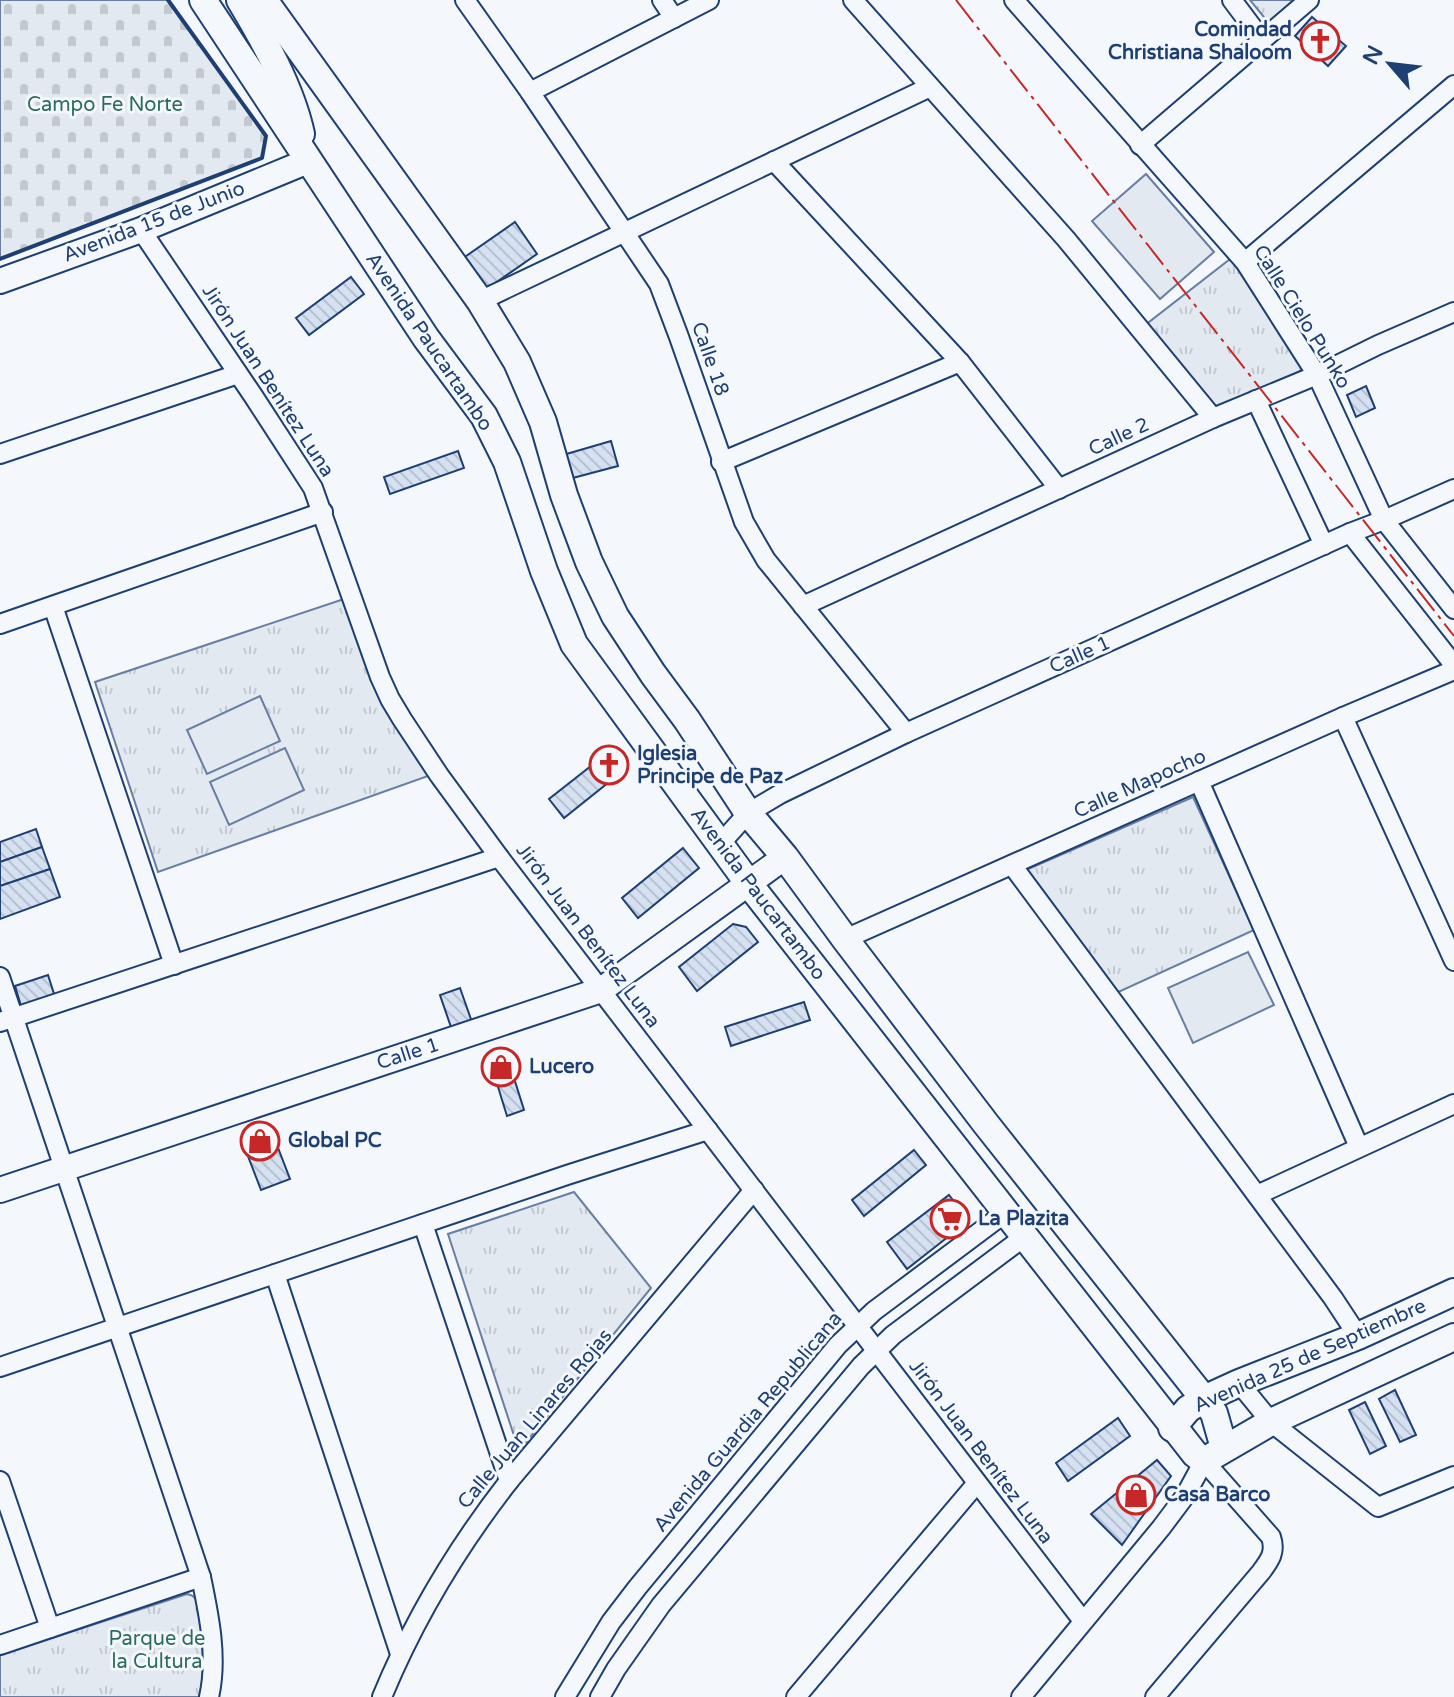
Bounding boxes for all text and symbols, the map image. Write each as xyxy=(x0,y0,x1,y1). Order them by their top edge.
place label: Comindad Christiana Shaloom xyxy=(1108,18,1292,65)
church icon: Comindad Christiana Shaloom xyxy=(1299,20,1341,62)
north arrow xyxy=(1350,24,1430,104)
text: N xyxy=(1358,41,1389,69)
park label: Campo Fe Norte xyxy=(27,93,183,117)
street label: Avenida 15 de Junio xyxy=(60,176,248,268)
street label: Calle Cielo Punko xyxy=(1248,241,1356,393)
street label: Avenida Paucartambo xyxy=(360,248,498,436)
street label: Jirón Juan Benítez Luna xyxy=(197,280,339,482)
street label: Calle 18 xyxy=(686,319,734,399)
street label: Calle 2 xyxy=(1085,413,1153,461)
street label: Calle 1 xyxy=(1046,631,1114,679)
place label: Iglesia Principe de Paz xyxy=(637,742,783,789)
church icon: Iglesia Principe de Paz xyxy=(588,744,630,786)
street label: Calle Mapocho xyxy=(1070,744,1210,824)
street label: Avenida Paucartambo xyxy=(685,803,831,985)
street label: Jirón Juan Benítez Luna xyxy=(511,839,665,1033)
street label: Calle 1 xyxy=(374,1033,442,1075)
shop icon: Lucero xyxy=(480,1046,522,1088)
place label: Lucero xyxy=(529,1055,594,1079)
shop icon: Global PC xyxy=(239,1120,281,1162)
place label: Global PC xyxy=(288,1129,382,1153)
supermarket icon: La Plazita xyxy=(929,1198,971,1240)
place label: La Plazita xyxy=(978,1207,1069,1231)
street label: Avenida 25 de Septiembre xyxy=(1190,1294,1430,1418)
street label: Avenida Guardia Republicana xyxy=(649,1307,847,1537)
street label: Calle Juan Linares Rojas xyxy=(453,1324,617,1514)
street label: Jirón Juan Benítez Luna xyxy=(904,1355,1058,1549)
shop icon: Casa Barco xyxy=(1115,1474,1157,1516)
place label: Casa Barco xyxy=(1164,1483,1270,1507)
park label: Parque de la Cultura xyxy=(109,1627,205,1674)

